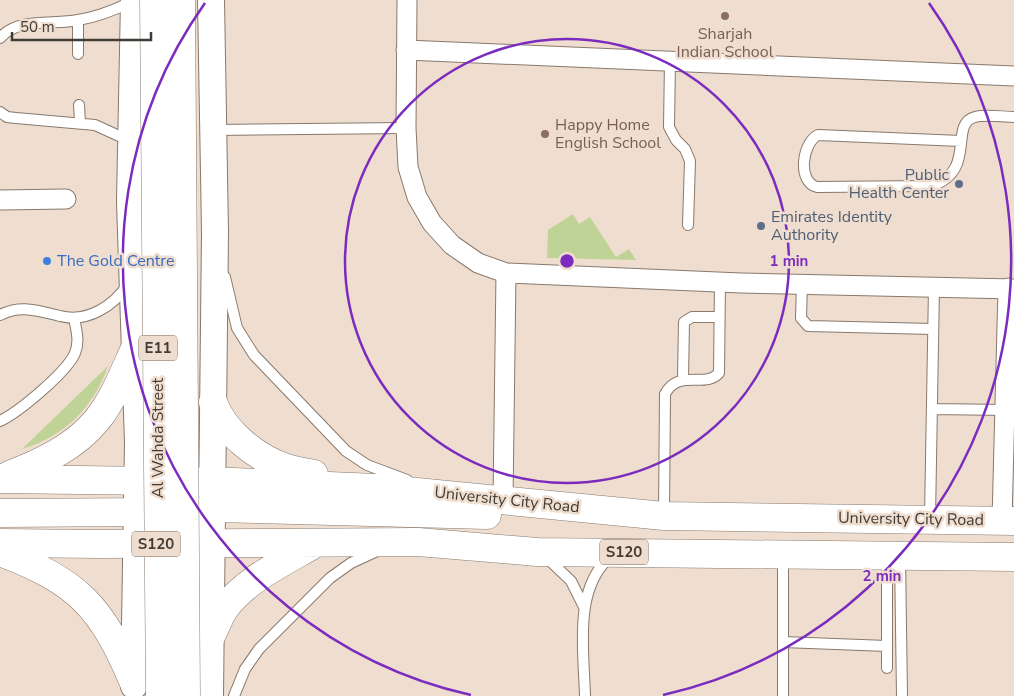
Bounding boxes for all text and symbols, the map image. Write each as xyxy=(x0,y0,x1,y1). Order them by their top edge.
scale bar xyxy=(12,10,151,42)
marker: Sharjah Indian School xyxy=(719,10,731,22)
text: 50 m xyxy=(20,17,55,37)
place label: Sharjah Indian School xyxy=(677,23,774,63)
place label: Happy Home English School xyxy=(555,114,661,154)
marker: Happy Home English School xyxy=(539,128,551,140)
place label: Public Health Center xyxy=(849,164,950,204)
marker: Public Health Center xyxy=(953,178,965,190)
place label: Emirates Identity Authority xyxy=(771,206,893,246)
marker: Emirates Identity Authority xyxy=(755,220,767,232)
place label: The Gold Centre xyxy=(57,250,175,272)
text: 1 min xyxy=(770,251,808,271)
centre of rings xyxy=(558,252,576,270)
marker: The Gold Centre xyxy=(41,255,53,267)
road number: E11 xyxy=(139,336,177,360)
street label: Al Wahda Street xyxy=(147,377,169,498)
street label: University City Road xyxy=(433,481,581,519)
street label: University City Road xyxy=(838,507,984,531)
road number: S120 xyxy=(132,532,180,556)
road number: S120 xyxy=(600,540,648,564)
text: 2 min xyxy=(863,566,901,586)

